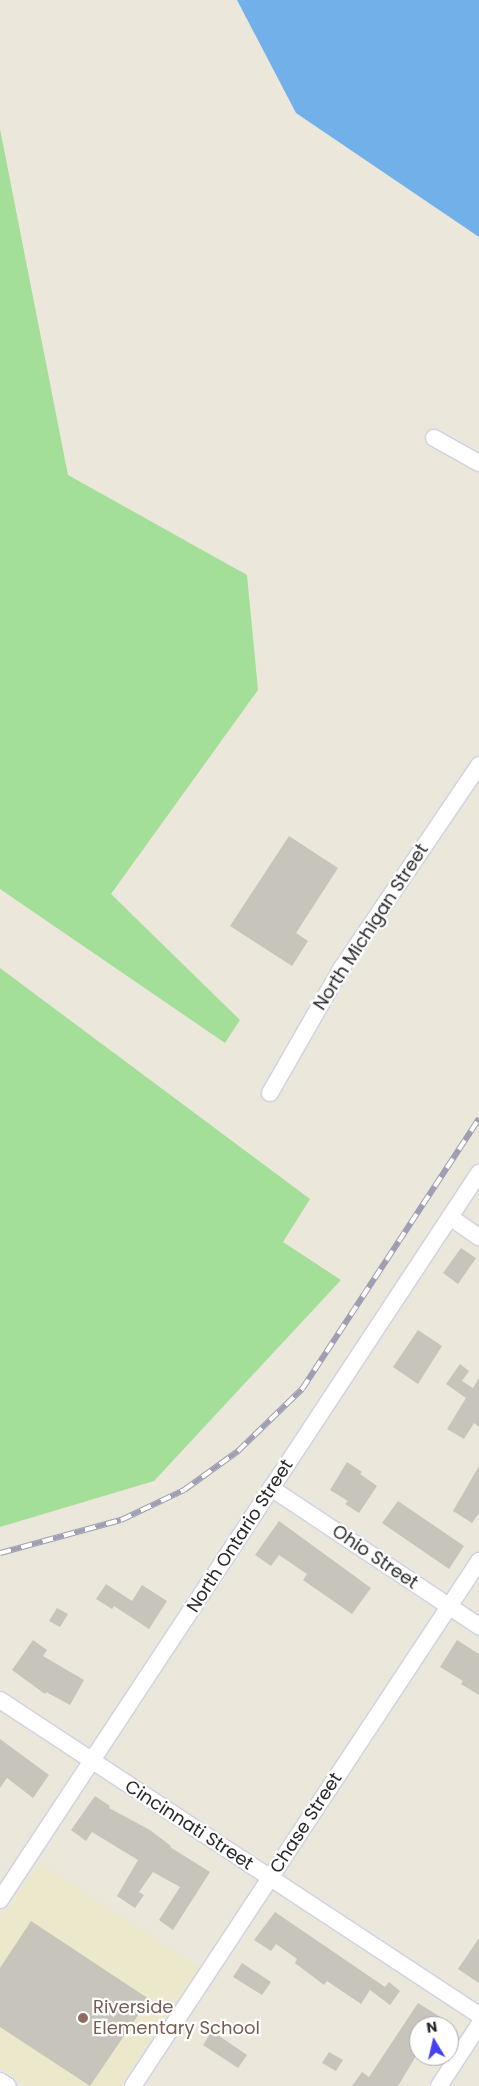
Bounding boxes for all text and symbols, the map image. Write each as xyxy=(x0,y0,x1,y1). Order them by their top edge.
street label: North Michigan Street xyxy=(309,840,433,1014)
street label: North Ontario Street xyxy=(182,1455,298,1617)
street label: Ohio Street xyxy=(328,1520,422,1594)
street label: Chase Street xyxy=(265,1769,347,1877)
street label: Cincinnati Street xyxy=(121,1775,257,1875)
place label: Riverside Elementary School xyxy=(93,1997,260,2040)
marker: Riverside Elementary School xyxy=(77,2012,89,2024)
north arrow xyxy=(409,2016,459,2066)
text: N xyxy=(425,2016,439,2038)

